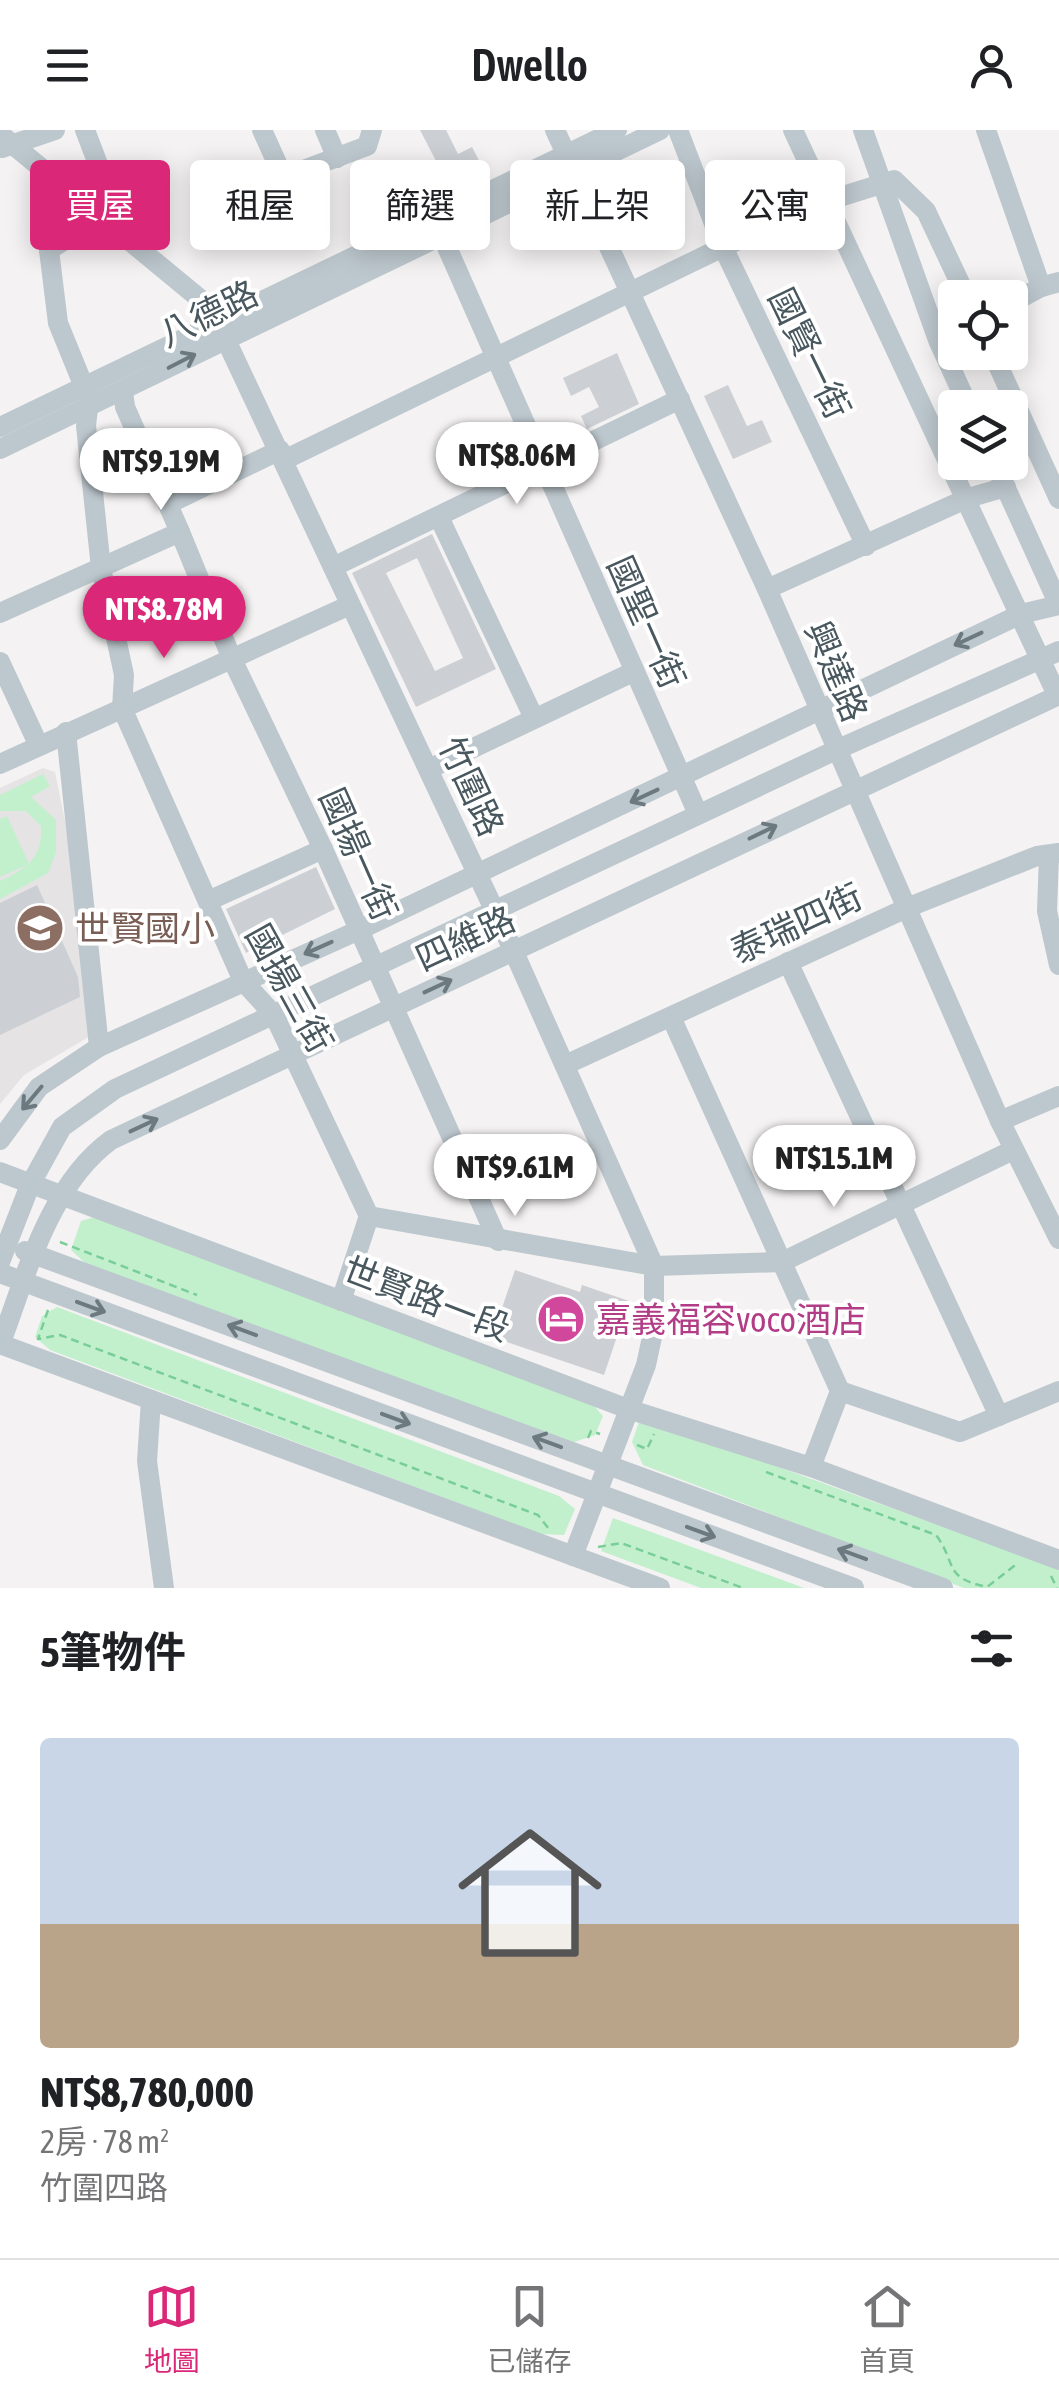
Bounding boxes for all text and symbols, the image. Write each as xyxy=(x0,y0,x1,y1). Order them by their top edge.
icon: menu xyxy=(40,38,95,93)
icon: person xyxy=(964,38,1019,93)
text: Dwello xyxy=(471,39,588,91)
chip: 買屋 xyxy=(30,160,170,250)
chip: 租屋 xyxy=(190,160,330,250)
chip: 篩選 xyxy=(350,160,490,250)
chip: 新上架 xyxy=(510,160,685,250)
chip: 公寓 xyxy=(705,160,845,250)
street label: 八德路 xyxy=(152,272,264,354)
map controls xyxy=(938,280,1028,480)
button: locate xyxy=(938,280,1028,370)
street label: 國賢一街 xyxy=(761,281,859,425)
one-way arrow xyxy=(167,351,197,370)
button: layers xyxy=(938,390,1028,480)
pin: NT$8.06M xyxy=(414,422,620,507)
pin: NT$9.19M xyxy=(58,428,264,513)
text: NT$8.06M xyxy=(458,436,576,473)
text: NT$9.19M xyxy=(102,442,220,479)
street label: 國聖一街 xyxy=(600,550,694,694)
pin: NT$8.78M xyxy=(61,576,267,661)
text: NT$8.78M xyxy=(105,590,223,627)
street label: 興達路 xyxy=(798,615,876,727)
one-way arrow xyxy=(954,631,984,650)
street label: 竹圍路 xyxy=(432,730,512,842)
street label: 國揚一街 xyxy=(312,782,406,926)
one-way arrow xyxy=(630,787,660,806)
one-way arrow xyxy=(747,821,777,840)
street label: 泰瑞四街 xyxy=(724,875,868,971)
street label: 四維路 xyxy=(409,898,521,978)
school or university icon: 世賢國小 xyxy=(14,902,66,954)
place label: 世賢國小 xyxy=(75,908,215,948)
street label: 國揚三街 xyxy=(239,917,341,1059)
one-way arrow xyxy=(303,940,334,958)
one-way arrow xyxy=(422,976,452,995)
one-way arrow xyxy=(21,1084,43,1110)
one-way arrow xyxy=(128,1115,158,1134)
pin: NT$15.1M xyxy=(731,1125,937,1210)
pin: NT$9.61M xyxy=(412,1134,618,1219)
text: NT$15.1M xyxy=(775,1139,893,1176)
text: NT$9.61M xyxy=(456,1148,574,1185)
street label: 世賢路一段 xyxy=(338,1248,516,1348)
hotel icon: 嘉義福容voco酒店 xyxy=(535,1293,587,1345)
one-way arrow xyxy=(75,1299,106,1317)
place label: 嘉義福容voco酒店 xyxy=(596,1299,866,1339)
one-way arrow xyxy=(227,1320,258,1338)
one-way arrow xyxy=(380,1411,411,1429)
one-way arrow xyxy=(532,1432,563,1450)
one-way arrow xyxy=(685,1524,716,1542)
one-way arrow xyxy=(837,1544,868,1562)
icon: filters xyxy=(964,1621,1019,1676)
text: 5筆物件 xyxy=(40,1628,186,1676)
icon: home xyxy=(440,1803,620,1983)
text: NT$8,780,000 xyxy=(40,2068,254,2116)
text: 2房 · 78 m² xyxy=(40,2123,169,2160)
text: 竹圍四路 xyxy=(40,2169,168,2206)
tab: 地圖 xyxy=(144,2279,200,2379)
tab: 已儲存 xyxy=(487,2279,571,2379)
tab: 首頁 xyxy=(859,2279,915,2379)

